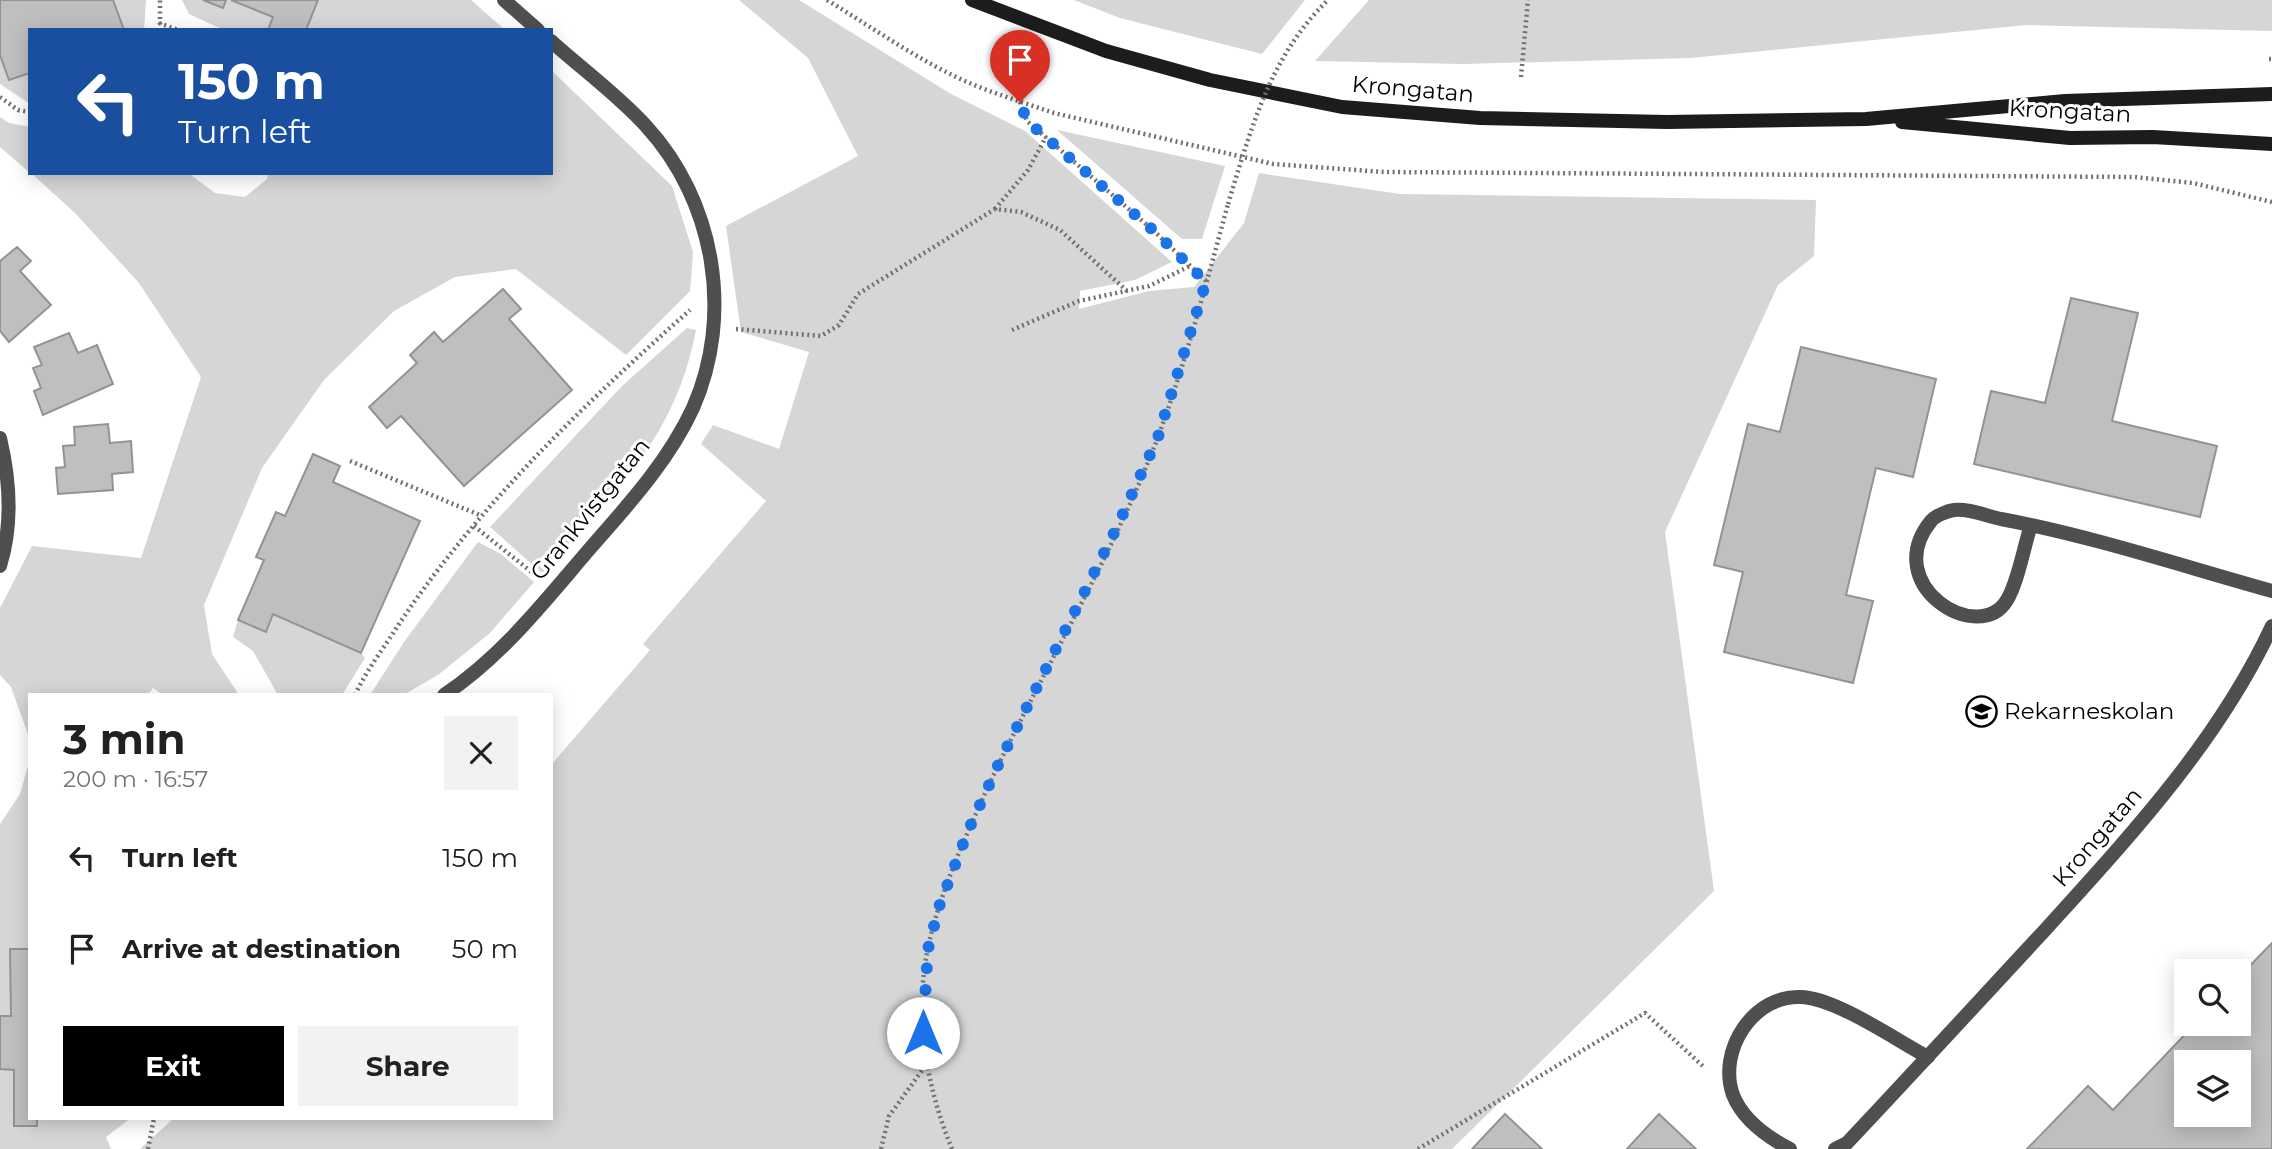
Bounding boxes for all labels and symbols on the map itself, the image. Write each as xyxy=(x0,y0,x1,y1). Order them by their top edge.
pin xyxy=(990,30,1050,102)
street label: Krongatan xyxy=(1351,70,1475,108)
street label: Krongatan xyxy=(2008,94,2132,128)
street label: Grankvistgatan xyxy=(524,432,656,586)
school or university icon: Rekarneskolan xyxy=(1964,694,1998,728)
place label: Rekarneskolan xyxy=(2004,697,2174,725)
street label: Krongatan xyxy=(2046,782,2148,892)
position arrow xyxy=(886,996,960,1070)

